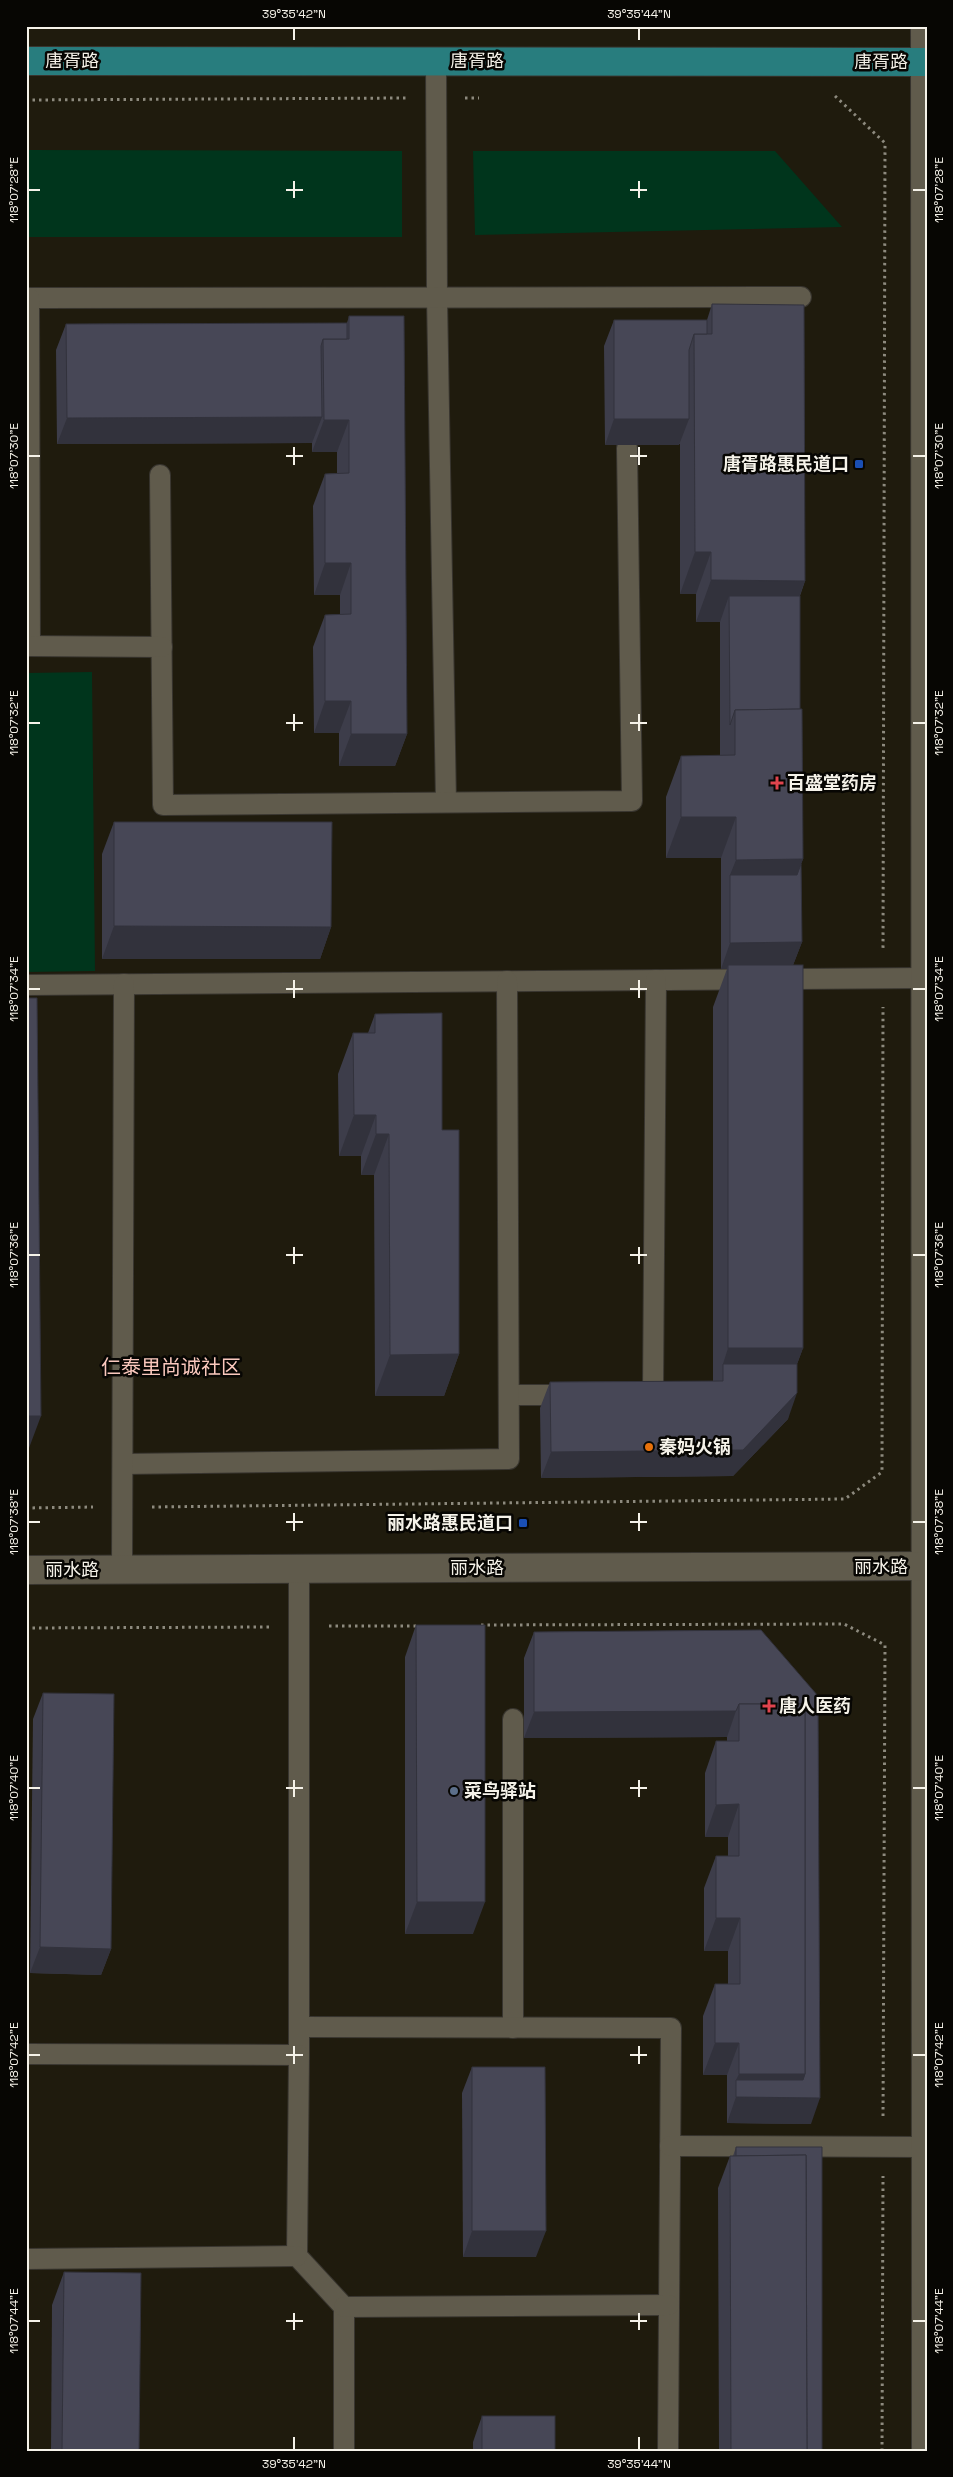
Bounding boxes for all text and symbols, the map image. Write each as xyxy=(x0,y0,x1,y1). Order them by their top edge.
text: 39°35'42"N xyxy=(262,6,326,22)
text: 39°35'44"N xyxy=(607,6,671,22)
street label: 唐胥路 xyxy=(45,49,99,72)
street label: 唐胥路 xyxy=(450,49,504,72)
street label: 唐胥路 xyxy=(854,50,908,73)
text: 118°07'28"E xyxy=(6,157,22,223)
text: 118°07'28"E xyxy=(931,157,947,223)
text: 118°07'30"E xyxy=(6,423,22,489)
text: 118°07'30"E xyxy=(931,423,947,489)
place label: 唐胥路惠民道口 xyxy=(723,452,849,475)
marker: 唐胥路惠民道口 xyxy=(853,458,865,470)
text: 118°07'32"E xyxy=(6,690,22,756)
text: 118°07'32"E xyxy=(931,690,947,756)
place label: 百盛堂药房 xyxy=(787,771,877,794)
marker: 百盛堂药房 xyxy=(771,777,783,789)
text: 118°07'34"E xyxy=(6,956,22,1022)
text: 118°07'34"E xyxy=(931,956,947,1022)
text: 118°07'36"E xyxy=(6,1222,22,1288)
text: 118°07'36"E xyxy=(931,1222,947,1288)
district label: 仁泰里尚诚社区 xyxy=(101,1354,241,1380)
place label: 秦妈火锅 xyxy=(659,1435,731,1458)
marker: 秦妈火锅 xyxy=(643,1441,655,1453)
text: 118°07'38"E xyxy=(6,1489,22,1555)
text: 118°07'38"E xyxy=(931,1489,947,1555)
place label: 丽水路惠民道口 xyxy=(387,1511,513,1534)
marker: 丽水路惠民道口 xyxy=(517,1517,529,1529)
street label: 丽水路 xyxy=(854,1555,908,1578)
street label: 丽水路 xyxy=(450,1556,504,1579)
street label: 丽水路 xyxy=(45,1558,99,1581)
place label: 唐人医药 xyxy=(779,1694,851,1717)
marker: 唐人医药 xyxy=(763,1700,775,1712)
text: 118°07'40"E xyxy=(6,1755,22,1821)
text: 118°07'40"E xyxy=(931,1755,947,1821)
place label: 菜鸟驿站 xyxy=(464,1779,536,1802)
marker: 菜鸟驿站 xyxy=(448,1785,460,1797)
text: 118°07'42"E xyxy=(6,2022,22,2088)
text: 118°07'42"E xyxy=(931,2022,947,2088)
text: 118°07'44"E xyxy=(6,2288,22,2354)
text: 118°07'44"E xyxy=(931,2288,947,2354)
text: 39°35'42"N xyxy=(262,2456,326,2472)
text: 39°35'44"N xyxy=(607,2456,671,2472)

